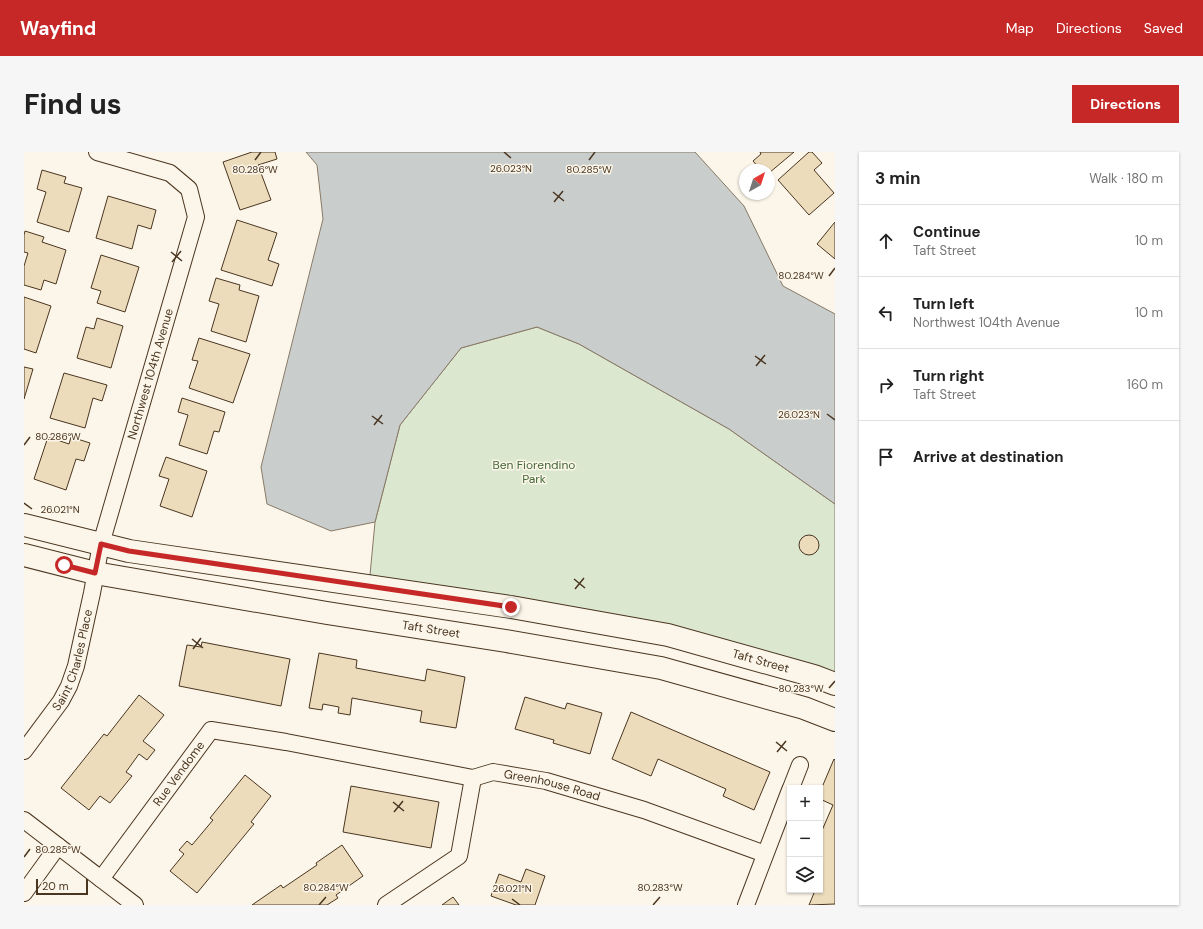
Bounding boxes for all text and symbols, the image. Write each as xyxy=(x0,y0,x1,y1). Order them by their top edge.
text: Wayfind xyxy=(20,16,96,41)
text: Map xyxy=(1006,19,1034,37)
text: Directions xyxy=(1056,19,1122,37)
text: Saved xyxy=(1144,19,1183,37)
button: Directions xyxy=(1072,85,1179,123)
text: Find us xyxy=(24,86,122,123)
text: 26.023°N xyxy=(490,162,532,175)
text: 80.286°W xyxy=(232,163,278,176)
text: 80.285°W xyxy=(566,163,612,176)
north arrow xyxy=(739,164,775,200)
text: 3 min xyxy=(875,167,920,189)
text: Walk · 180 m xyxy=(1089,170,1163,187)
text: Continue xyxy=(913,222,981,242)
icon: ahead xyxy=(875,230,897,252)
text: 10 m xyxy=(1135,232,1163,249)
text: Taft Street xyxy=(913,242,976,259)
text: 80.284°W xyxy=(778,269,824,282)
text: Turn left xyxy=(913,294,974,314)
icon: left xyxy=(875,302,897,324)
text: 10 m xyxy=(1135,304,1163,321)
street label: Northwest 104th Avenue xyxy=(124,306,177,441)
text: Northwest 104th Avenue xyxy=(913,314,1060,331)
text: Turn right xyxy=(913,366,984,386)
icon: right xyxy=(875,374,897,396)
text: 160 m xyxy=(1127,376,1163,393)
text: Taft Street xyxy=(913,386,976,403)
text: 26.023°N xyxy=(778,408,820,421)
text: 80.286°W xyxy=(35,430,81,443)
icon: arrive xyxy=(875,446,897,468)
text: Arrive at destination xyxy=(913,447,1064,467)
park label: Ben Fiorendino Park xyxy=(493,457,575,487)
text: 26.021°N xyxy=(40,503,80,516)
route start xyxy=(55,556,73,574)
route end xyxy=(502,598,520,616)
street label: Saint Charles Place xyxy=(48,608,96,714)
street label: Taft Street xyxy=(401,617,461,642)
street label: Taft Street xyxy=(730,645,791,677)
text: 80.283°W xyxy=(778,682,824,695)
street label: Rue Vendome xyxy=(149,738,208,809)
street label: Greenhouse Road xyxy=(503,766,602,805)
map controls xyxy=(787,785,823,893)
button: + xyxy=(787,785,823,821)
button: − xyxy=(787,821,823,857)
text: 80.285°W xyxy=(35,843,81,856)
button: layers xyxy=(787,857,823,893)
scale bar xyxy=(36,877,88,896)
text: 20 m xyxy=(42,879,68,893)
text: 80.284°W xyxy=(303,881,349,894)
text: 80.283°W xyxy=(637,881,683,894)
text: 26.021°N xyxy=(492,882,532,895)

